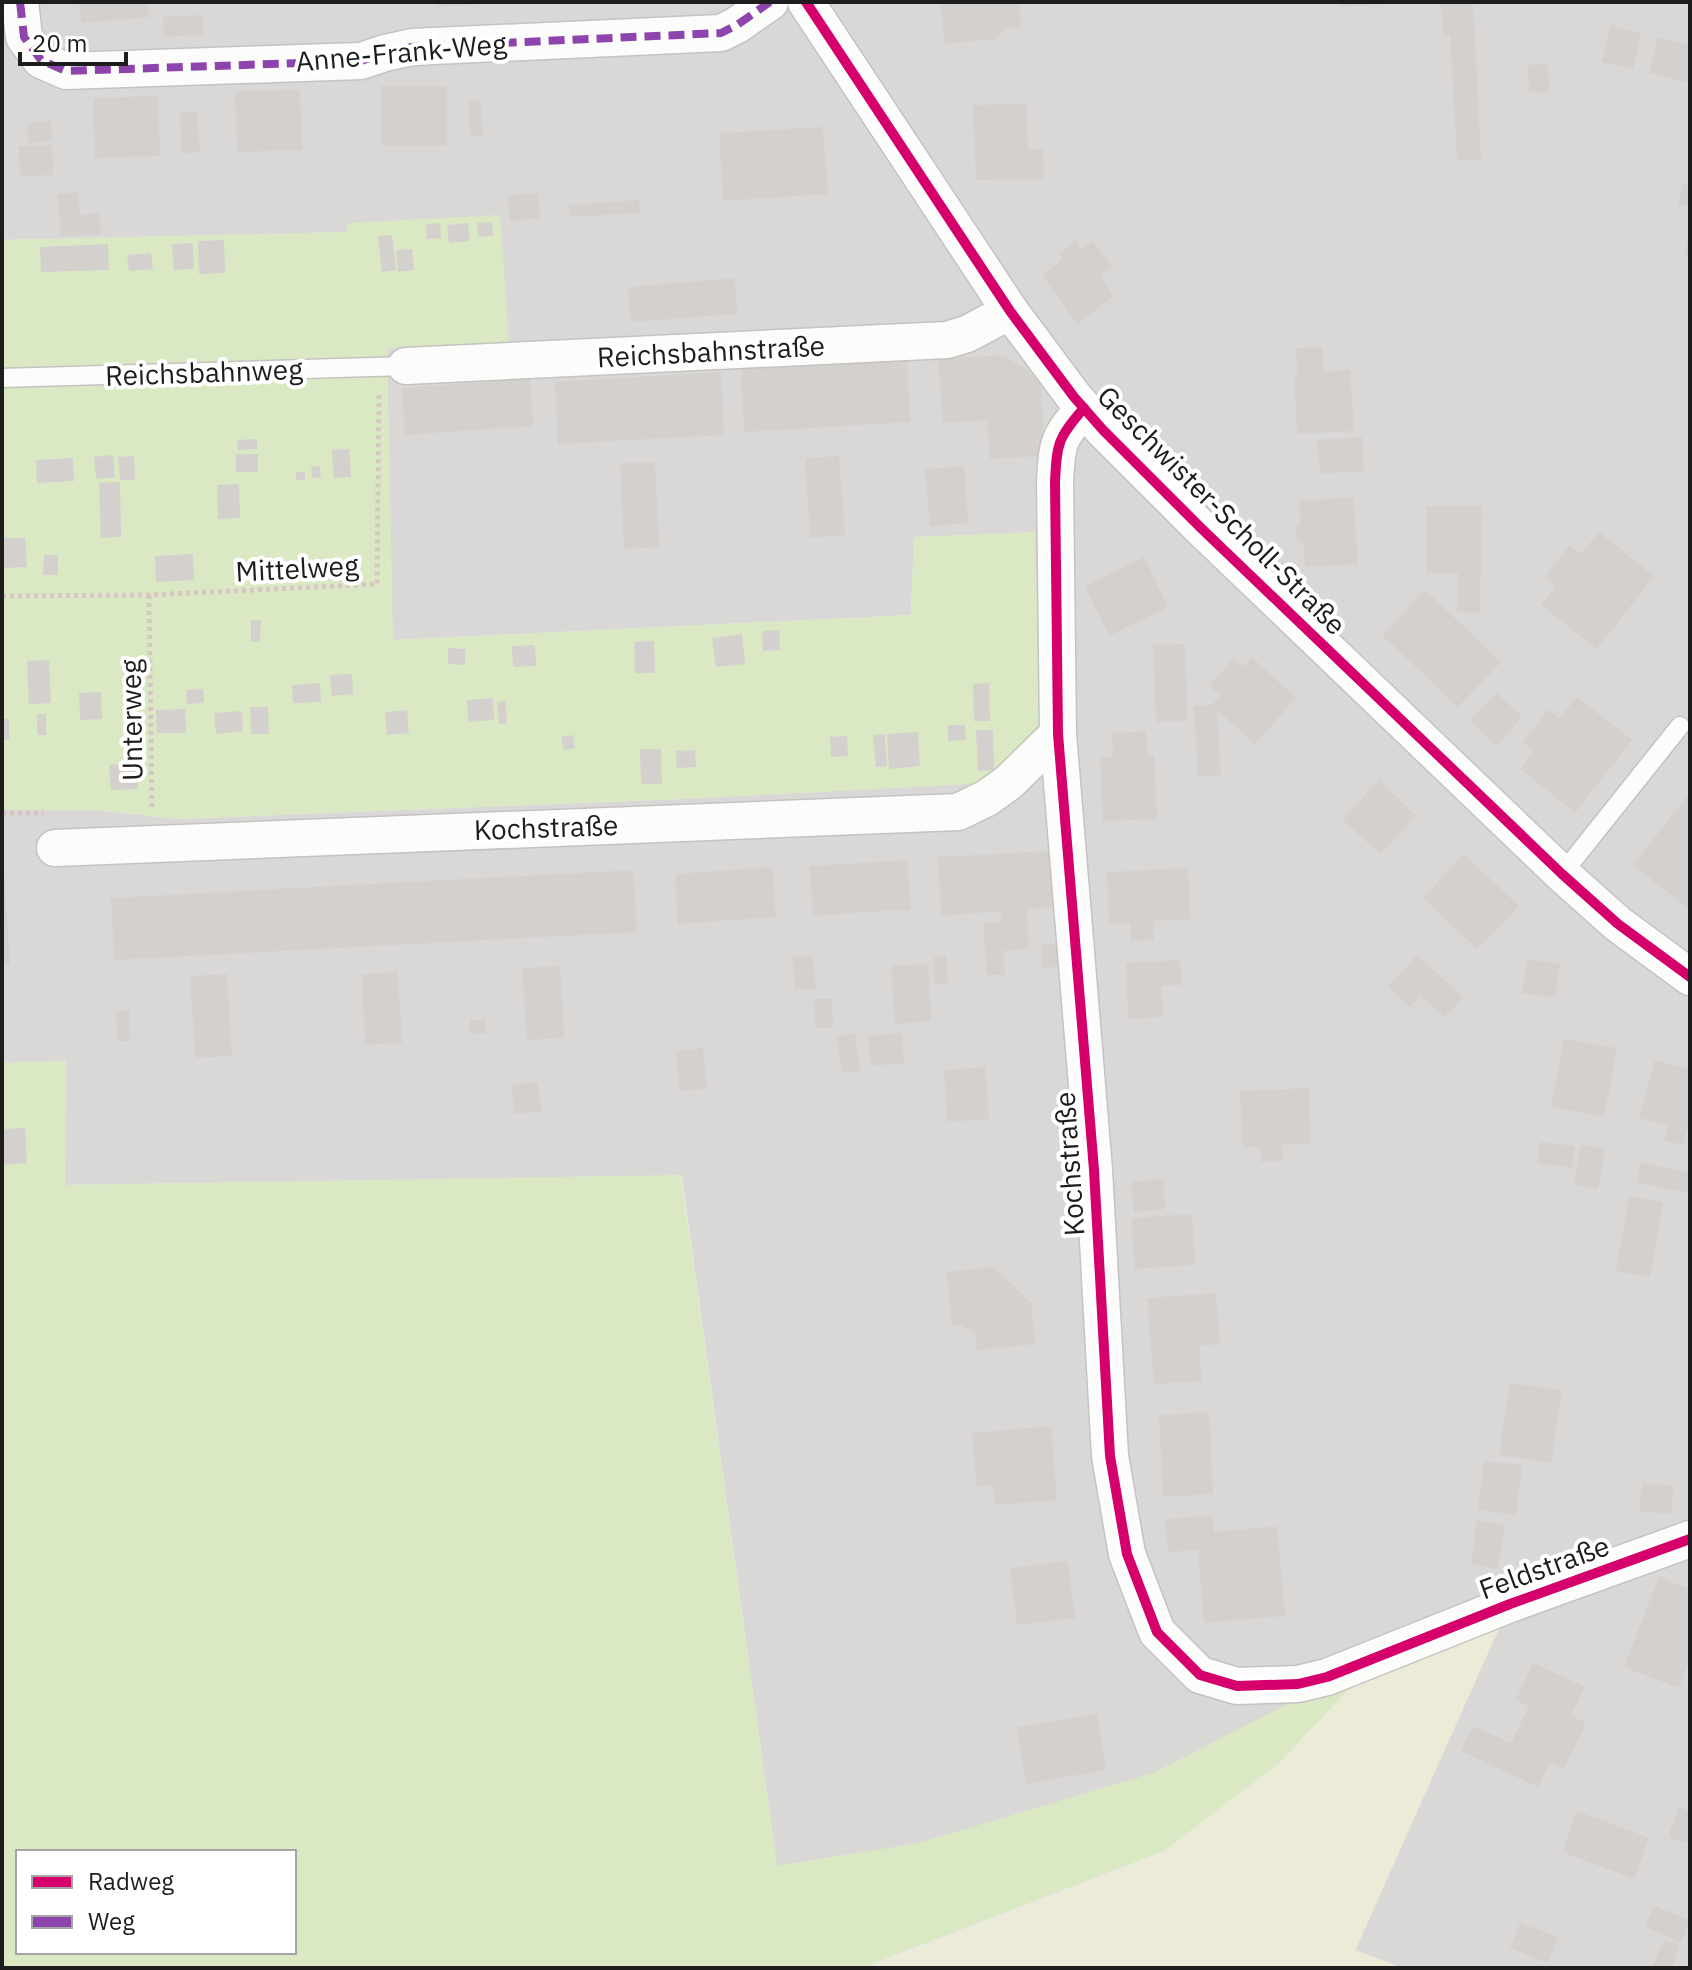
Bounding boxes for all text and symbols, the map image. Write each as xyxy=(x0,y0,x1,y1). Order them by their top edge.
scale bar xyxy=(20,16,126,66)
street label: Anne-Frank-Weg xyxy=(294,24,508,80)
text: 20 m xyxy=(32,27,87,59)
street label: Reichsbahnstraße xyxy=(596,327,826,375)
street label: Reichsbahnweg xyxy=(104,350,304,394)
street label: Geschwister-Scholl-Straße xyxy=(1090,378,1354,642)
street label: Mittelweg xyxy=(234,546,360,590)
street label: Unterweg xyxy=(111,659,151,781)
street label: Kochstraße xyxy=(473,806,619,848)
street label: Kochstraße xyxy=(1046,1091,1092,1237)
street label: Feldstraße xyxy=(1474,1526,1614,1608)
legend xyxy=(16,1850,296,1954)
text: Radweg xyxy=(88,1865,174,1897)
text: Weg xyxy=(88,1905,135,1937)

